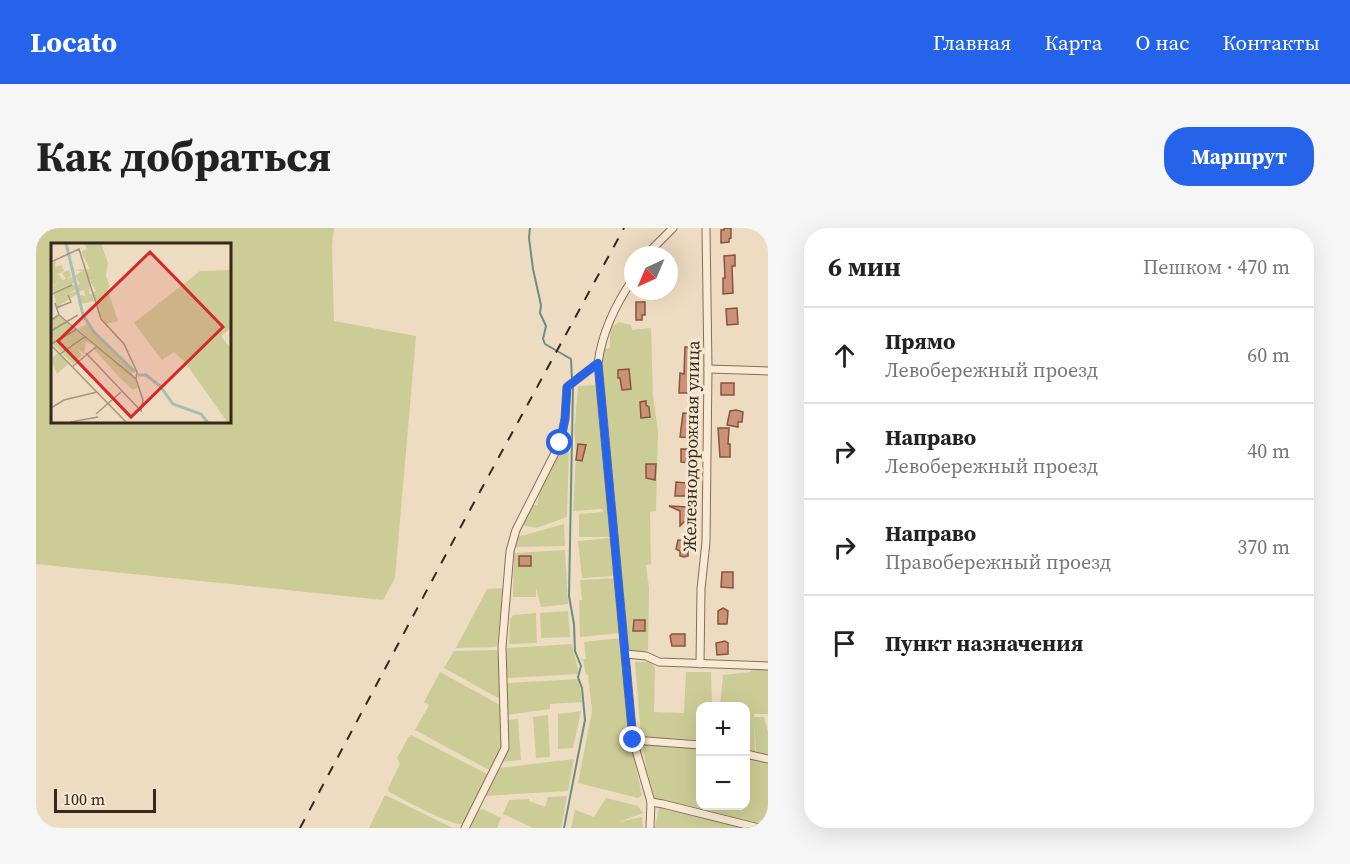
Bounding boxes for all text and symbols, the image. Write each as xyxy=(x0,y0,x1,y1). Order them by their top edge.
text: Locato xyxy=(30,23,117,61)
text: Главная xyxy=(933,28,1011,57)
text: Карта xyxy=(1044,28,1102,57)
text: О нас xyxy=(1135,28,1189,57)
text: Контакты xyxy=(1222,28,1320,57)
text: Как добраться xyxy=(36,127,331,185)
button: Маршрут xyxy=(1164,127,1314,186)
inset map xyxy=(51,243,231,423)
north arrow xyxy=(624,246,678,300)
text: 6 мин xyxy=(828,249,901,285)
text: Пешком · 470 m xyxy=(1143,253,1290,281)
text: Прямо xyxy=(885,326,955,356)
street label: Железнодорожная улица xyxy=(677,339,705,552)
icon: ahead xyxy=(828,339,861,372)
text: 60 m xyxy=(1247,341,1290,369)
text: Левобережный проезд xyxy=(885,356,1098,384)
text: Направо xyxy=(885,422,976,452)
route start xyxy=(546,429,572,455)
icon: right xyxy=(828,435,861,468)
text: 40 m xyxy=(1247,437,1290,465)
text: Левобережный проезд xyxy=(885,452,1098,480)
text: Направо xyxy=(885,518,976,548)
icon: right xyxy=(828,531,861,564)
text: 370 m xyxy=(1237,533,1290,561)
text: Правобережный проезд xyxy=(885,548,1111,576)
icon: arrive xyxy=(828,627,861,660)
text: Пункт назначения xyxy=(885,628,1083,658)
map controls xyxy=(696,702,750,810)
button: + xyxy=(696,702,750,756)
route end xyxy=(619,726,645,752)
button: − xyxy=(696,756,750,810)
scale bar xyxy=(54,786,156,814)
text: 100 m xyxy=(63,788,105,810)

